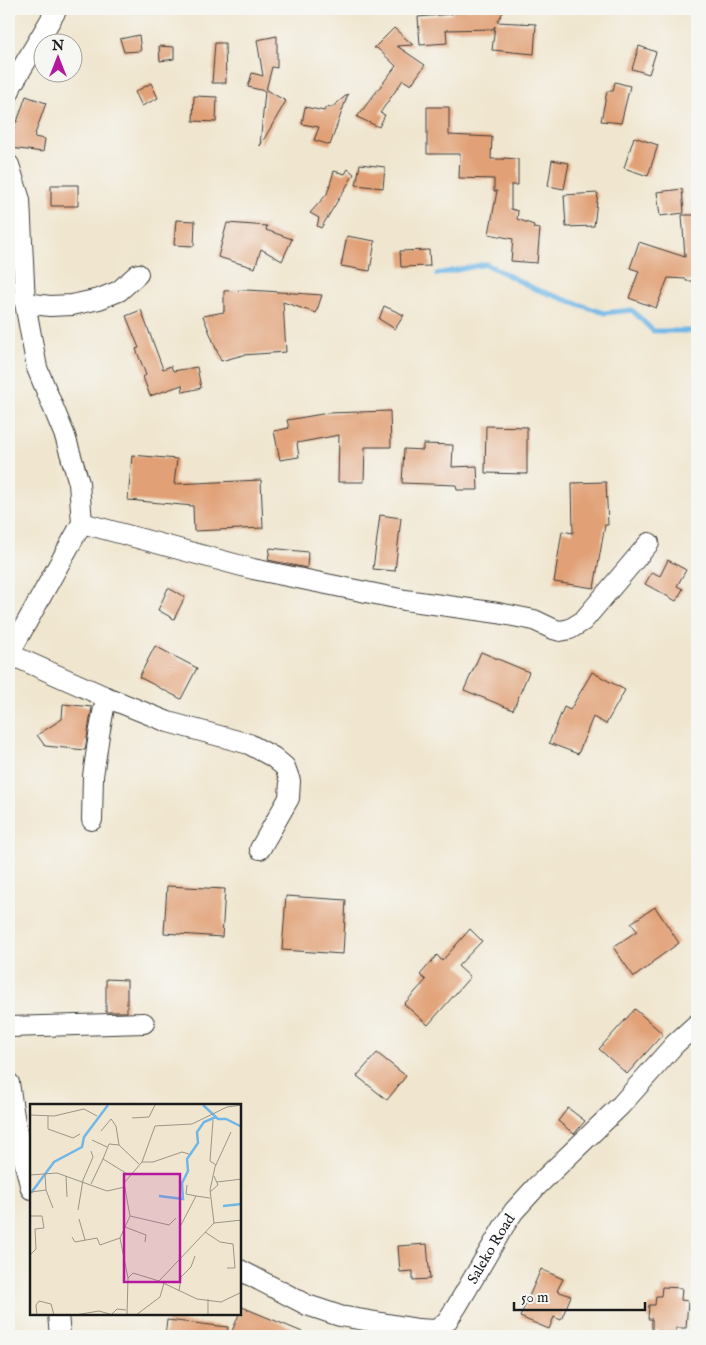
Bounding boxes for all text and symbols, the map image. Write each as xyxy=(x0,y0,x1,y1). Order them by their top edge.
north arrow xyxy=(32,32,82,82)
text: N xyxy=(51,37,64,55)
inset map xyxy=(30,1104,241,1315)
street label: Saleko Road xyxy=(463,1209,520,1288)
scale bar xyxy=(514,1280,645,1312)
text: 50 m xyxy=(521,1288,549,1307)

